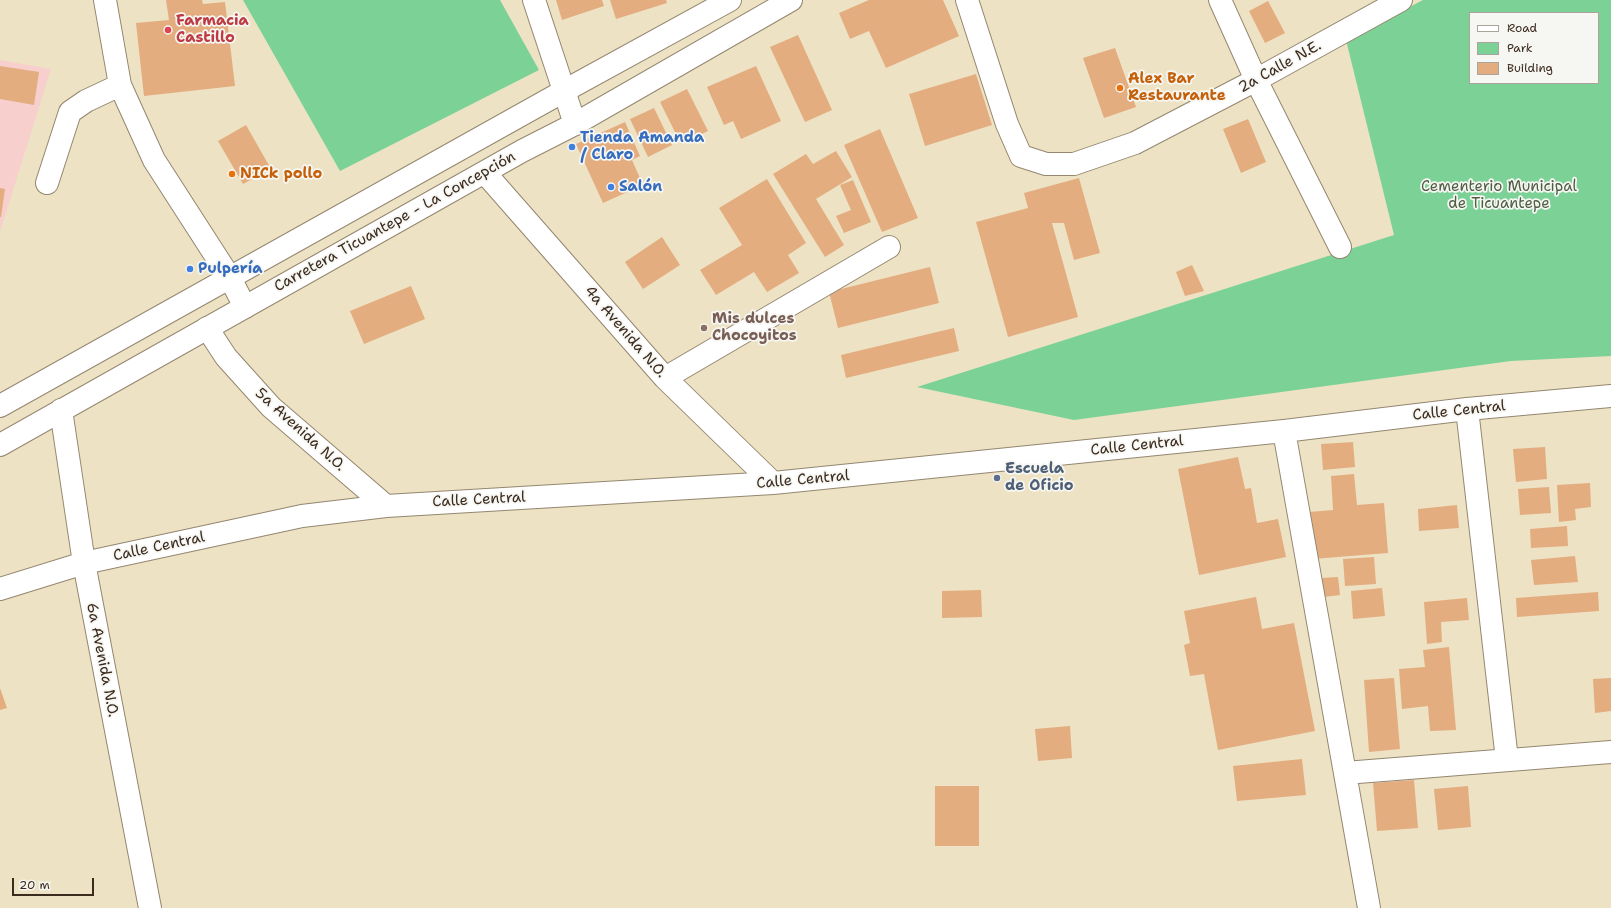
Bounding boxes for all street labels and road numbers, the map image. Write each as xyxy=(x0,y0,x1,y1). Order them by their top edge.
street label: 2a Calle N.E. xyxy=(1235,37,1325,97)
street label: Carretera Ticuantepe - La Concepción xyxy=(271,148,519,296)
street label: 4a Avenida N.O. xyxy=(580,282,670,382)
street label: 5a Avenida N.O. xyxy=(251,385,349,475)
street label: Calle Central xyxy=(1412,397,1506,425)
street label: Calle Central xyxy=(1090,432,1184,460)
street label: Calle Central xyxy=(756,467,850,493)
street label: Calle Central xyxy=(432,489,526,511)
street label: Calle Central xyxy=(111,528,207,566)
street label: 6a Avenida N.O. xyxy=(82,601,122,719)

